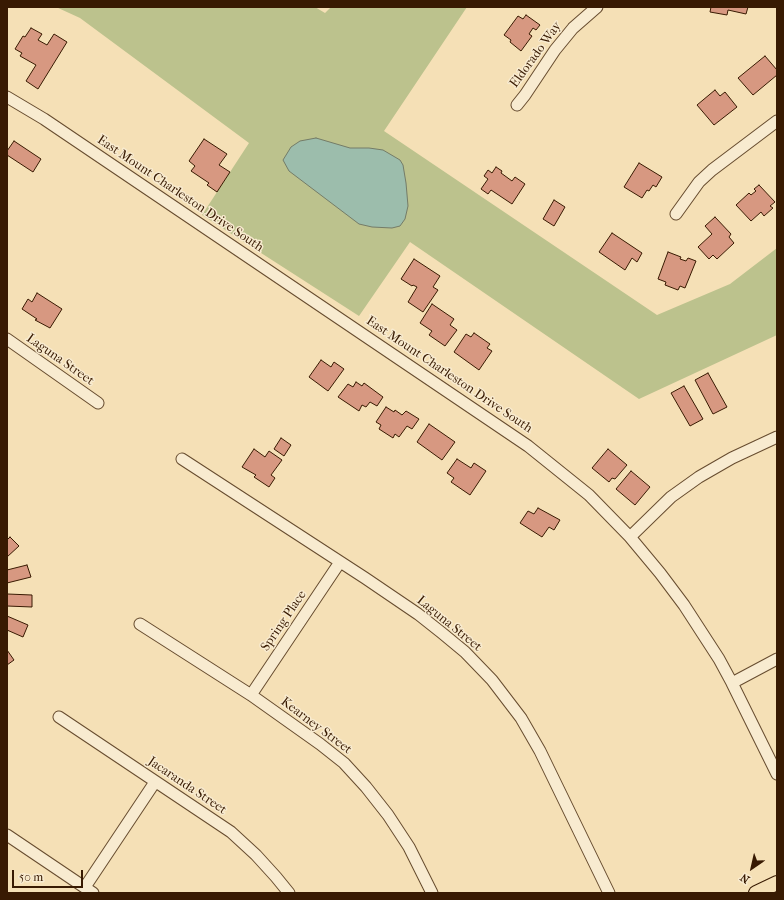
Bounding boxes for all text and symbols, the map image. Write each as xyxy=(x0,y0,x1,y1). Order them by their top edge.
street label: Eldorado Way xyxy=(507,19,565,91)
street label: East Mount Charleston Drive South xyxy=(94,132,266,256)
street label: East Mount Charleston Drive South xyxy=(363,313,535,437)
street label: Laguna Street xyxy=(23,331,97,389)
street label: Spring Place xyxy=(258,588,310,654)
street label: Laguna Street xyxy=(413,593,485,655)
street label: Kearney Street xyxy=(277,694,355,758)
street label: Jacaranda Street xyxy=(145,754,229,818)
north arrow xyxy=(732,848,772,888)
scale bar xyxy=(14,862,85,888)
text: 50 m xyxy=(19,870,43,884)
text: N xyxy=(738,871,752,886)

